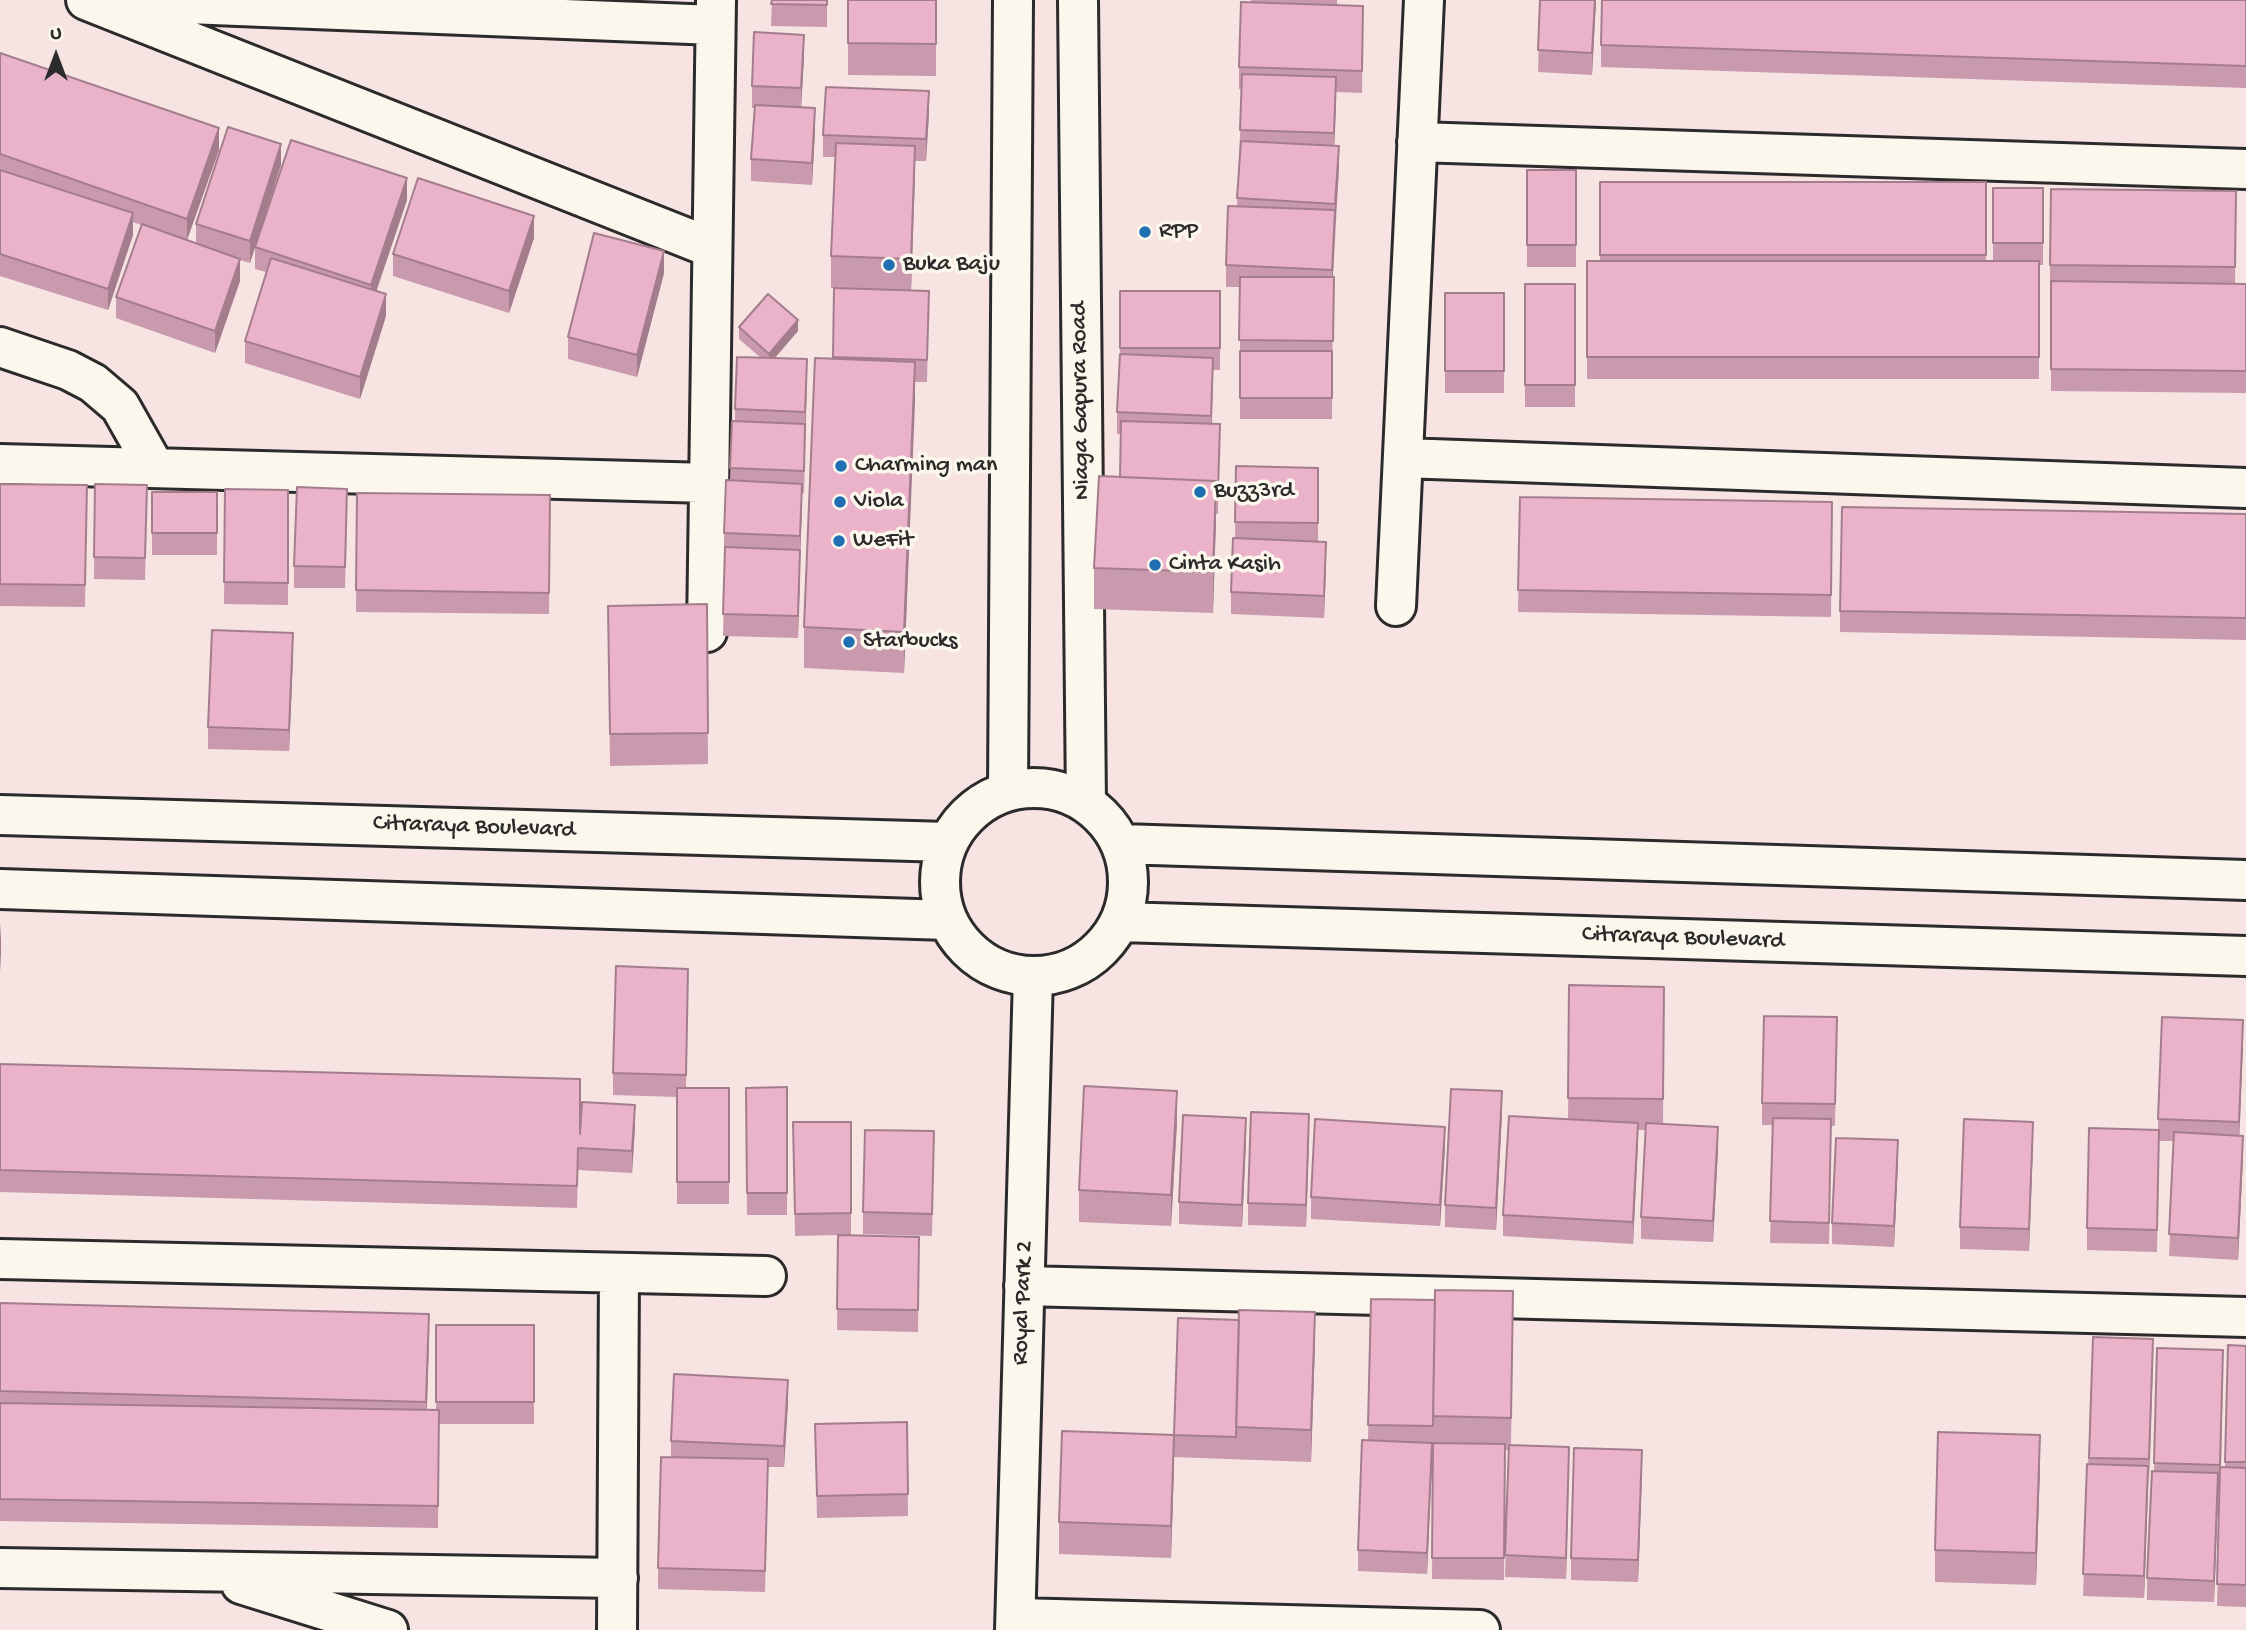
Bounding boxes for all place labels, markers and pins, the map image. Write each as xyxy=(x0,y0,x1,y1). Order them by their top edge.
place label: RPP xyxy=(1159,218,1198,246)
marker: RPP xyxy=(1137,224,1153,240)
place label: Buka Baju xyxy=(903,251,1000,279)
marker: Buka Baju xyxy=(881,257,897,273)
place label: Charming man xyxy=(855,452,997,480)
marker: Charming man xyxy=(833,458,849,474)
place label: Buzz3rd xyxy=(1214,478,1294,506)
marker: Buzz3rd xyxy=(1192,484,1208,500)
place label: Viola xyxy=(854,488,904,516)
marker: Viola xyxy=(832,494,848,510)
place label: WeFit xyxy=(853,527,913,555)
marker: WeFit xyxy=(831,533,847,549)
place label: Cinta Kasih xyxy=(1169,551,1281,579)
marker: Cinta Kasih xyxy=(1147,557,1163,573)
place label: Starbucks xyxy=(863,628,957,656)
marker: Starbucks xyxy=(841,634,857,650)

